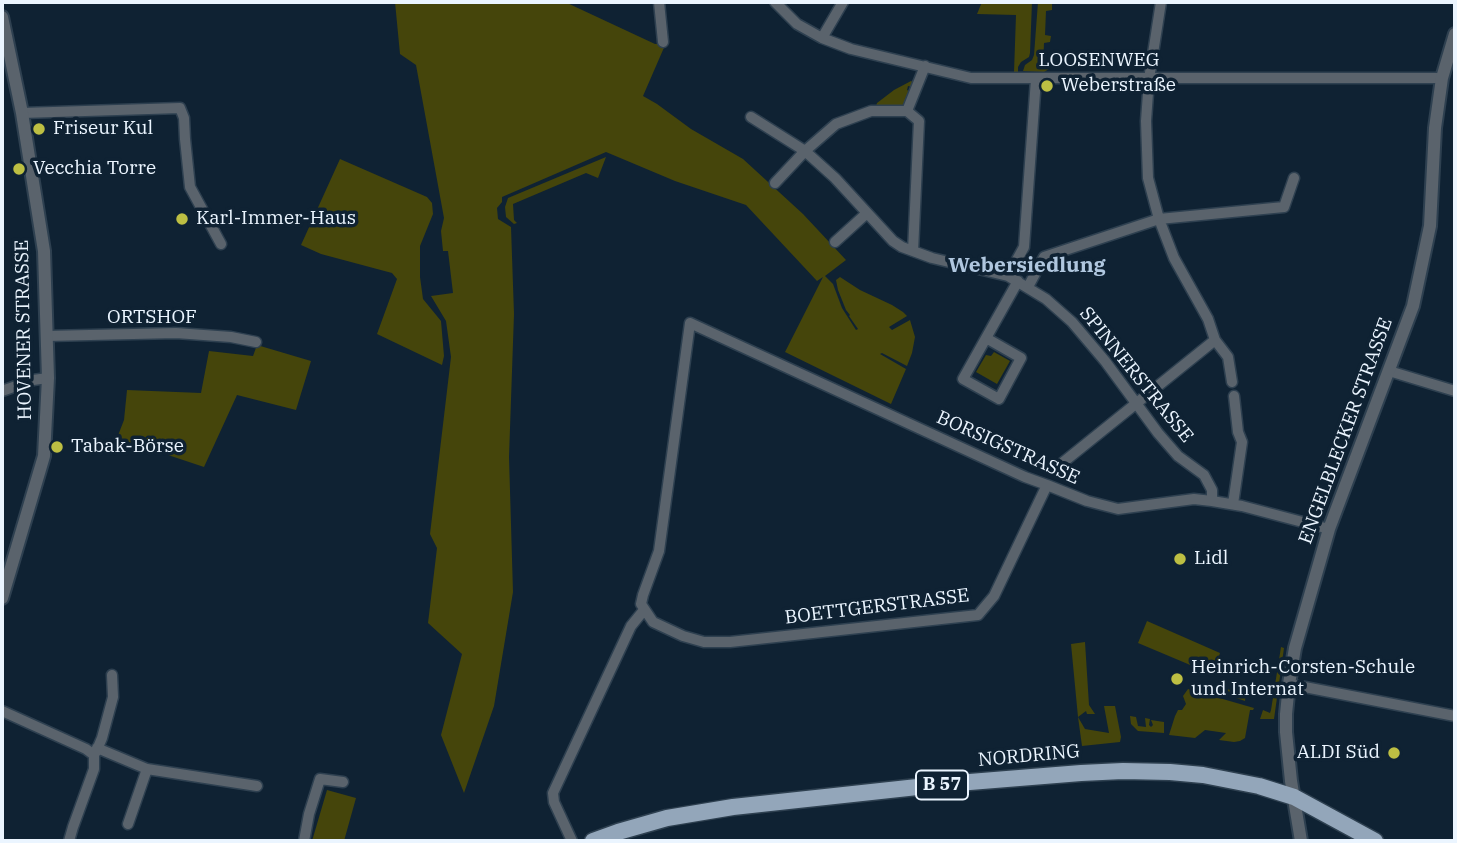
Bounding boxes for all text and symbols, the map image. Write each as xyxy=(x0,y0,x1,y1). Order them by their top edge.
street label: LOOSENWEG xyxy=(1039,50,1159,72)
place label: Weberstraße xyxy=(1061,75,1176,97)
marker: Weberstraße xyxy=(1039,78,1055,94)
place label: Friseur Kul xyxy=(53,118,153,140)
marker: Friseur Kul xyxy=(31,121,47,137)
place label: Vecchia Torre xyxy=(33,158,156,180)
marker: Vecchia Torre xyxy=(11,161,27,177)
place label: Karl-Immer-Haus xyxy=(196,208,356,230)
marker: Karl-Immer-Haus xyxy=(174,211,190,227)
street label: HOVENER STRASSE xyxy=(11,239,37,421)
district label: Webersiedlung xyxy=(948,253,1106,279)
street label: SPINNERSTRASSE xyxy=(1074,303,1198,447)
street label: ORTSHOF xyxy=(107,307,197,329)
street label: ENGELBLECKER STRASSE xyxy=(1294,315,1398,547)
street label: BORSIGSTRASSE xyxy=(933,406,1083,490)
place label: Tabak-Börse xyxy=(71,436,184,458)
marker: Tabak-Börse xyxy=(49,439,65,455)
place label: Lidl xyxy=(1194,548,1229,570)
marker: Lidl xyxy=(1172,551,1188,567)
street label: BOETTGERSTRASSE xyxy=(783,584,971,630)
place label: Heinrich-Corsten-Schule und Internat xyxy=(1191,657,1415,701)
marker: Heinrich-Corsten-Schule und Internat xyxy=(1169,671,1185,687)
street label: NORDRING xyxy=(977,740,1081,772)
place label: ALDI Süd xyxy=(1297,742,1380,764)
marker: ALDI Süd xyxy=(1386,745,1402,761)
road number: B 57 xyxy=(916,770,968,800)

